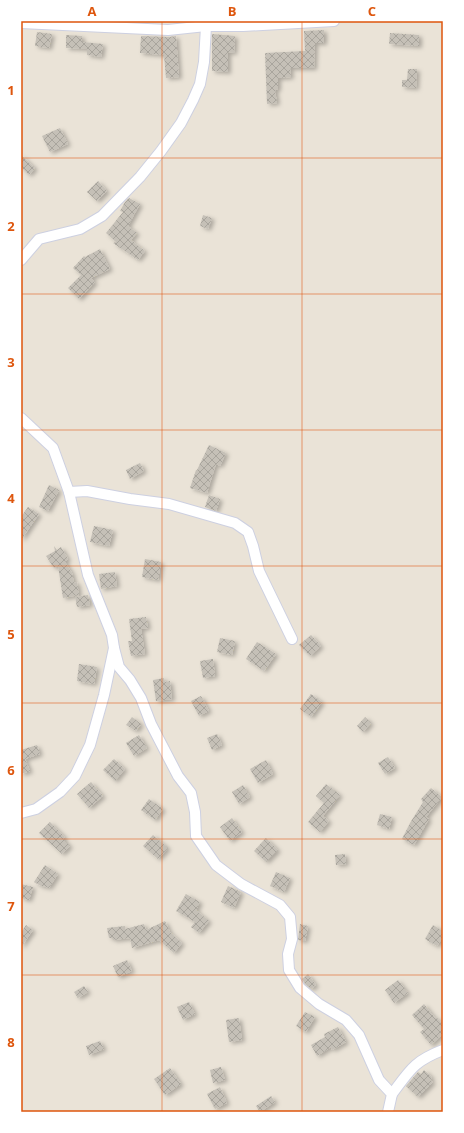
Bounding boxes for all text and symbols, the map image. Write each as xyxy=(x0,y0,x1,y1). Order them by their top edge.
text: A xyxy=(88,2,97,20)
text: B xyxy=(228,2,237,20)
text: C xyxy=(368,2,376,20)
text: 1 xyxy=(7,81,15,99)
text: 2 xyxy=(7,217,15,235)
text: 3 xyxy=(7,353,15,371)
text: 4 xyxy=(7,489,15,507)
text: 5 xyxy=(7,625,15,643)
text: 6 xyxy=(7,761,15,779)
text: 7 xyxy=(7,897,15,915)
text: 8 xyxy=(7,1033,15,1051)

